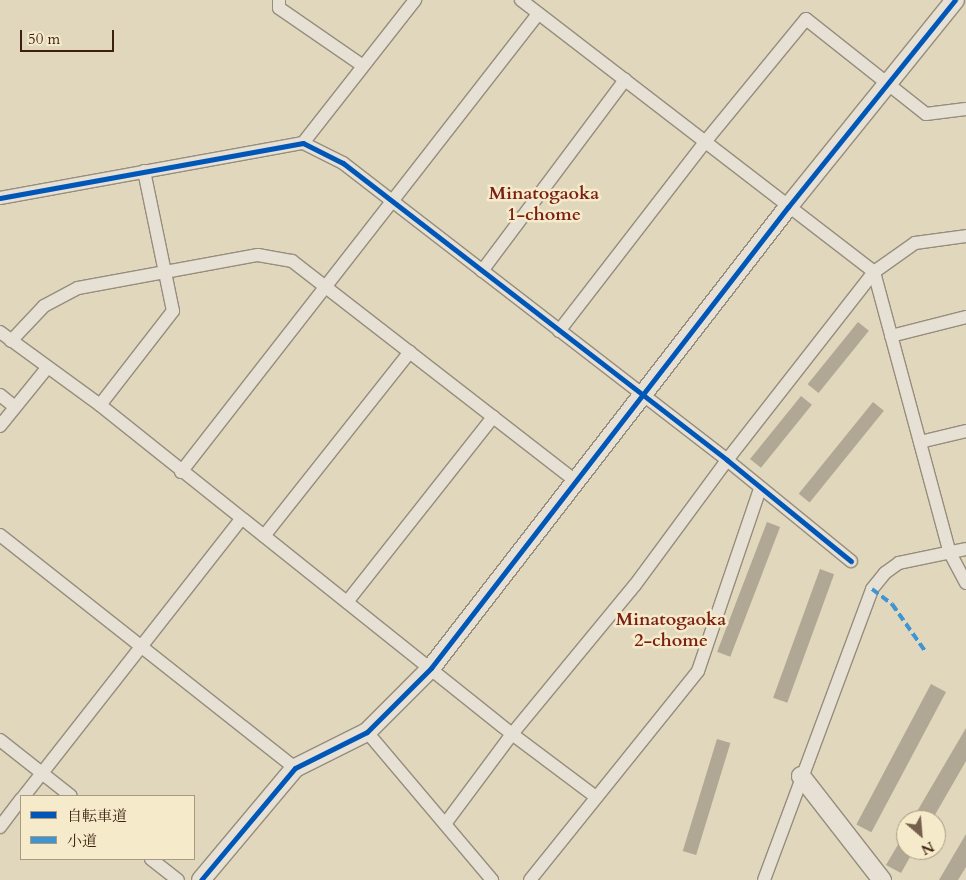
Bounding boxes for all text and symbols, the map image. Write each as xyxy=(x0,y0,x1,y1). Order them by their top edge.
scale bar xyxy=(22,20,116,52)
text: 50 m xyxy=(28,29,60,49)
district label: Minatogaoka 1-chome xyxy=(489,184,599,226)
district label: Minatogaoka 2-chome xyxy=(616,610,726,652)
legend xyxy=(20,795,195,860)
text: 自転車道 xyxy=(67,806,127,826)
north arrow xyxy=(896,810,946,860)
text: 小道 xyxy=(67,831,97,851)
text: N xyxy=(918,837,937,859)

